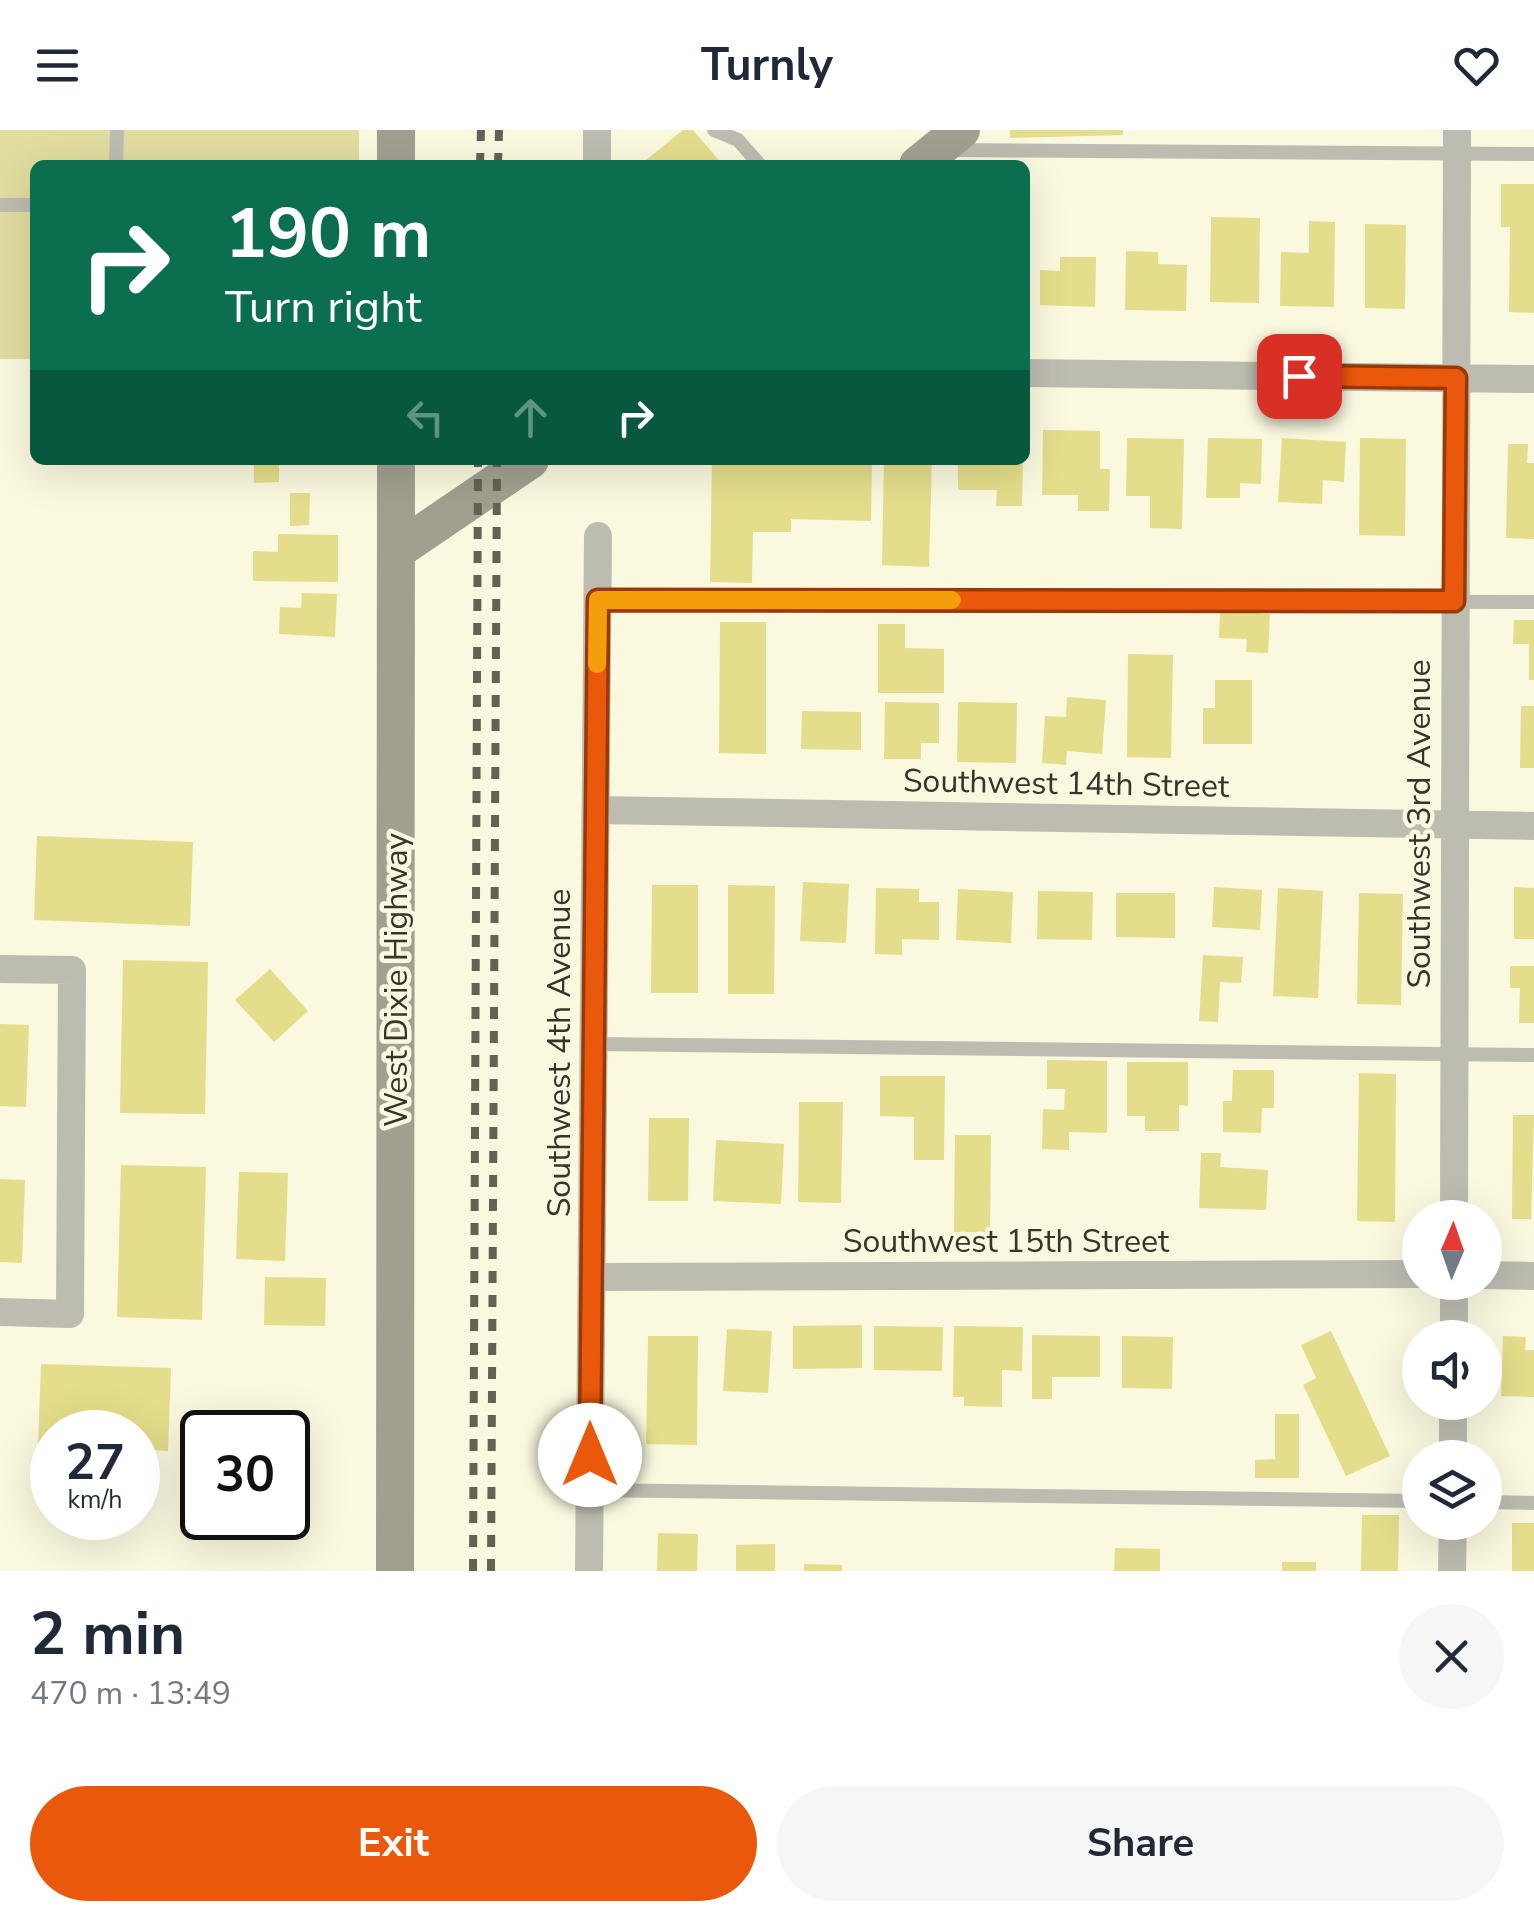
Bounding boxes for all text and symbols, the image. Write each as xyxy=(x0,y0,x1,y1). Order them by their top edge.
text: Turnly xyxy=(701,35,833,96)
icon: menu xyxy=(30,38,85,93)
icon: heart xyxy=(1449,38,1504,93)
text: 190 m xyxy=(225,186,431,282)
icon: right xyxy=(60,200,190,330)
text: Turn right xyxy=(225,277,422,338)
pin xyxy=(1257,334,1342,419)
icon: arrive xyxy=(1272,349,1327,404)
icon: left xyxy=(398,390,453,445)
icon: ahead xyxy=(503,390,558,445)
icon: right xyxy=(608,390,663,445)
street label: Southwest 3rd Avenue xyxy=(1398,659,1441,989)
street label: Southwest 14th Street xyxy=(902,759,1230,808)
street label: West Dixie Highway xyxy=(375,832,418,1127)
street label: Southwest 4th Avenue xyxy=(538,889,581,1217)
north arrow xyxy=(1402,1200,1502,1300)
map controls xyxy=(1402,1200,1502,1540)
street label: Southwest 15th Street xyxy=(843,1220,1170,1263)
button: sound xyxy=(1402,1320,1502,1420)
position arrow xyxy=(538,1403,642,1507)
speed limit sign: 30 xyxy=(180,1410,310,1540)
text: 27 xyxy=(65,1428,125,1497)
button: layers xyxy=(1402,1440,1502,1540)
text: km/h xyxy=(67,1483,123,1517)
text: 2 min xyxy=(30,1593,185,1675)
button: close xyxy=(1399,1604,1504,1709)
text: 470 m · 13:49 xyxy=(30,1672,231,1715)
button: Exit xyxy=(30,1786,757,1901)
button: Share xyxy=(777,1786,1504,1901)

